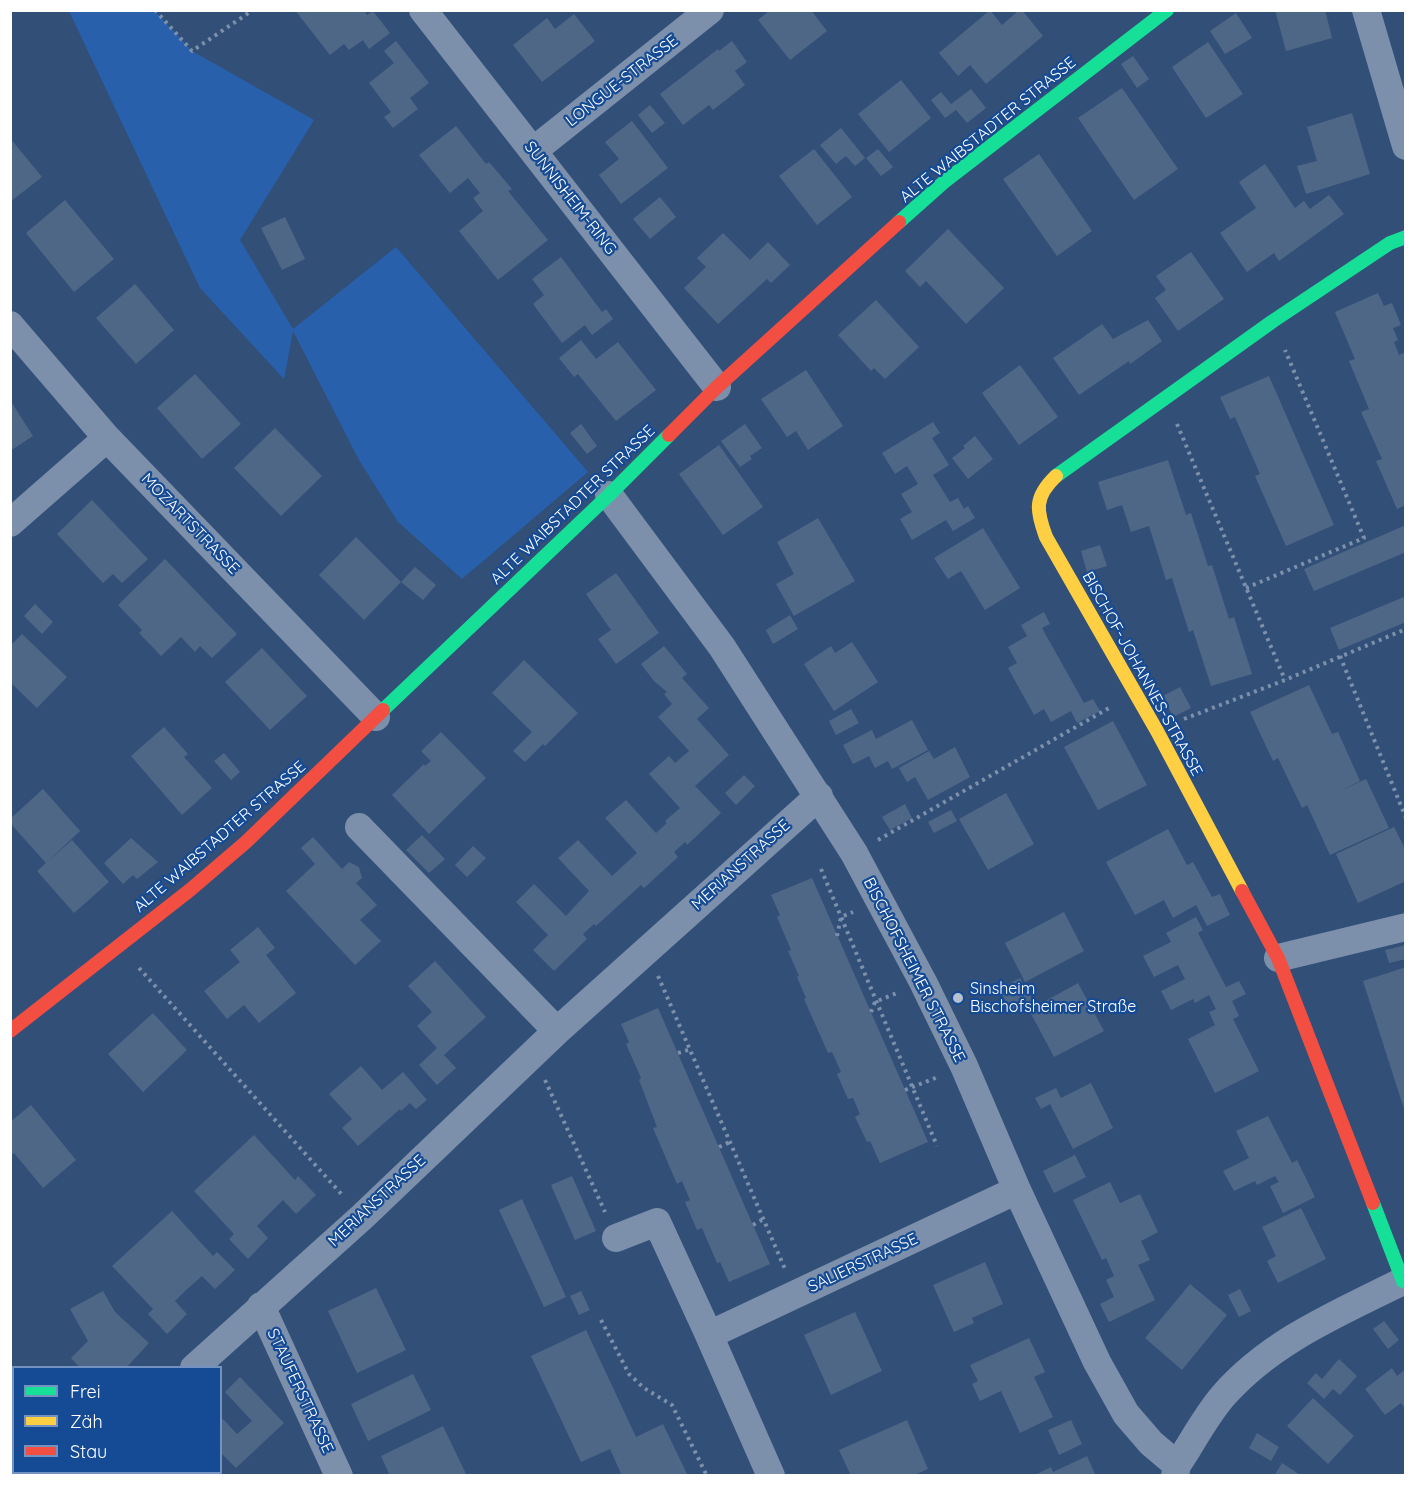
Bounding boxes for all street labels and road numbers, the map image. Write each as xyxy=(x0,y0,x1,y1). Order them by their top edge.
street label: LONGUE-STRASSE xyxy=(562,31,682,131)
street label: ALTE WAIBSTADTER STRASSE xyxy=(896,53,1080,207)
street label: SUNNISHEIM-RING xyxy=(520,138,620,258)
street label: ALTE WAIBSTADTER STRASSE xyxy=(487,421,659,589)
street label: MOZARTSTRASSE xyxy=(137,470,243,578)
street label: BISCHOF-JOHANNES-STRASSE xyxy=(1078,568,1206,780)
street label: ALTE WAIBSTADTER STRASSE xyxy=(130,757,310,917)
street label: MERIANSTRASSE xyxy=(688,816,794,914)
street label: BISCHOFSHEIMER STRASSE xyxy=(859,875,969,1065)
street label: MERIANSTRASSE xyxy=(324,1151,430,1251)
street label: SALIERSTRASSE xyxy=(805,1229,921,1297)
street label: STAUFERSTRASSE xyxy=(263,1326,337,1456)

